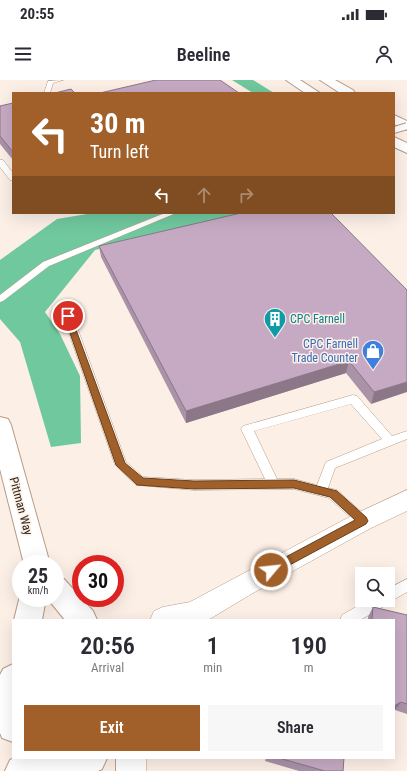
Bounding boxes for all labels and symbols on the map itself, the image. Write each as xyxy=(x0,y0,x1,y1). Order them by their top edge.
pin xyxy=(51,299,85,333)
building icon: CPC Farnell xyxy=(262,306,288,339)
place label: CPC Farnell xyxy=(290,312,345,326)
place label: CPC Farnell Trade Counter xyxy=(291,337,358,365)
shop icon: CPC Farnell Trade Counter xyxy=(360,338,386,371)
street label: Pittman Way xyxy=(7,475,35,537)
position arrow xyxy=(250,549,292,591)
speed limit sign: 30 xyxy=(72,555,124,607)

